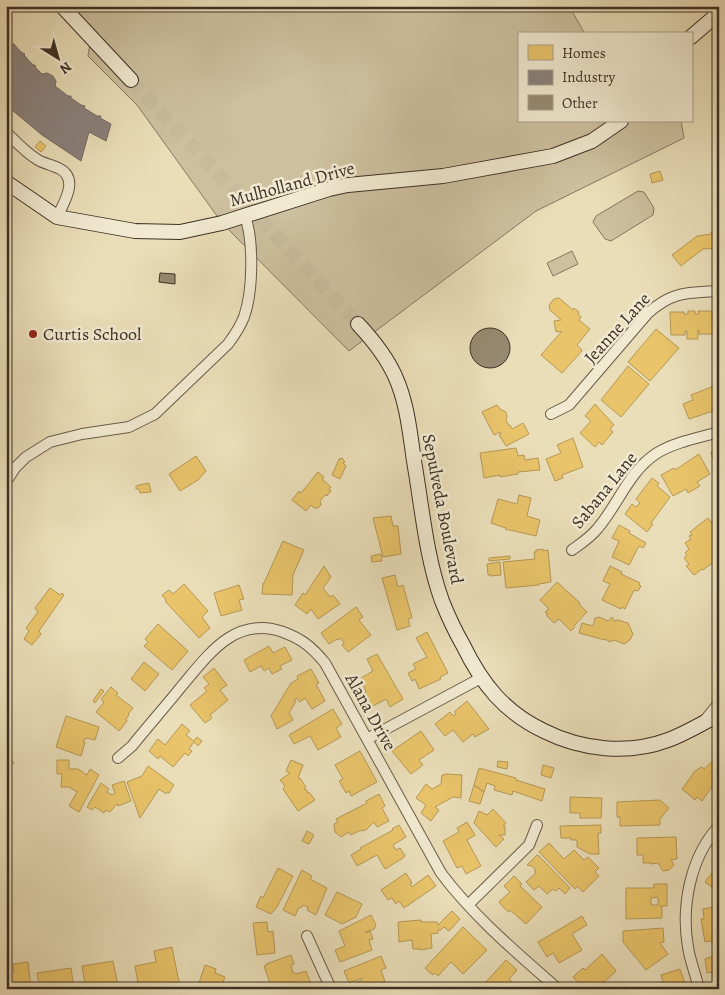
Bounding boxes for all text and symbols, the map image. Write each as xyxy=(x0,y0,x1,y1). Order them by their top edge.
north arrow xyxy=(32,32,82,82)
legend xyxy=(518,32,692,122)
text: Homes xyxy=(562,43,606,63)
text: N xyxy=(56,57,75,79)
text: Industry xyxy=(562,67,616,87)
text: Other xyxy=(562,93,598,113)
street label: Mulholland Drive xyxy=(227,156,357,212)
street label: Jeanne Lane xyxy=(578,287,656,369)
place label: Curtis School xyxy=(43,322,142,346)
marker: Curtis School xyxy=(27,328,39,340)
street label: Sepulveda Boulevard xyxy=(417,432,469,586)
street label: Sabana Lane xyxy=(566,447,642,533)
street label: Alana Drive xyxy=(339,668,402,755)

